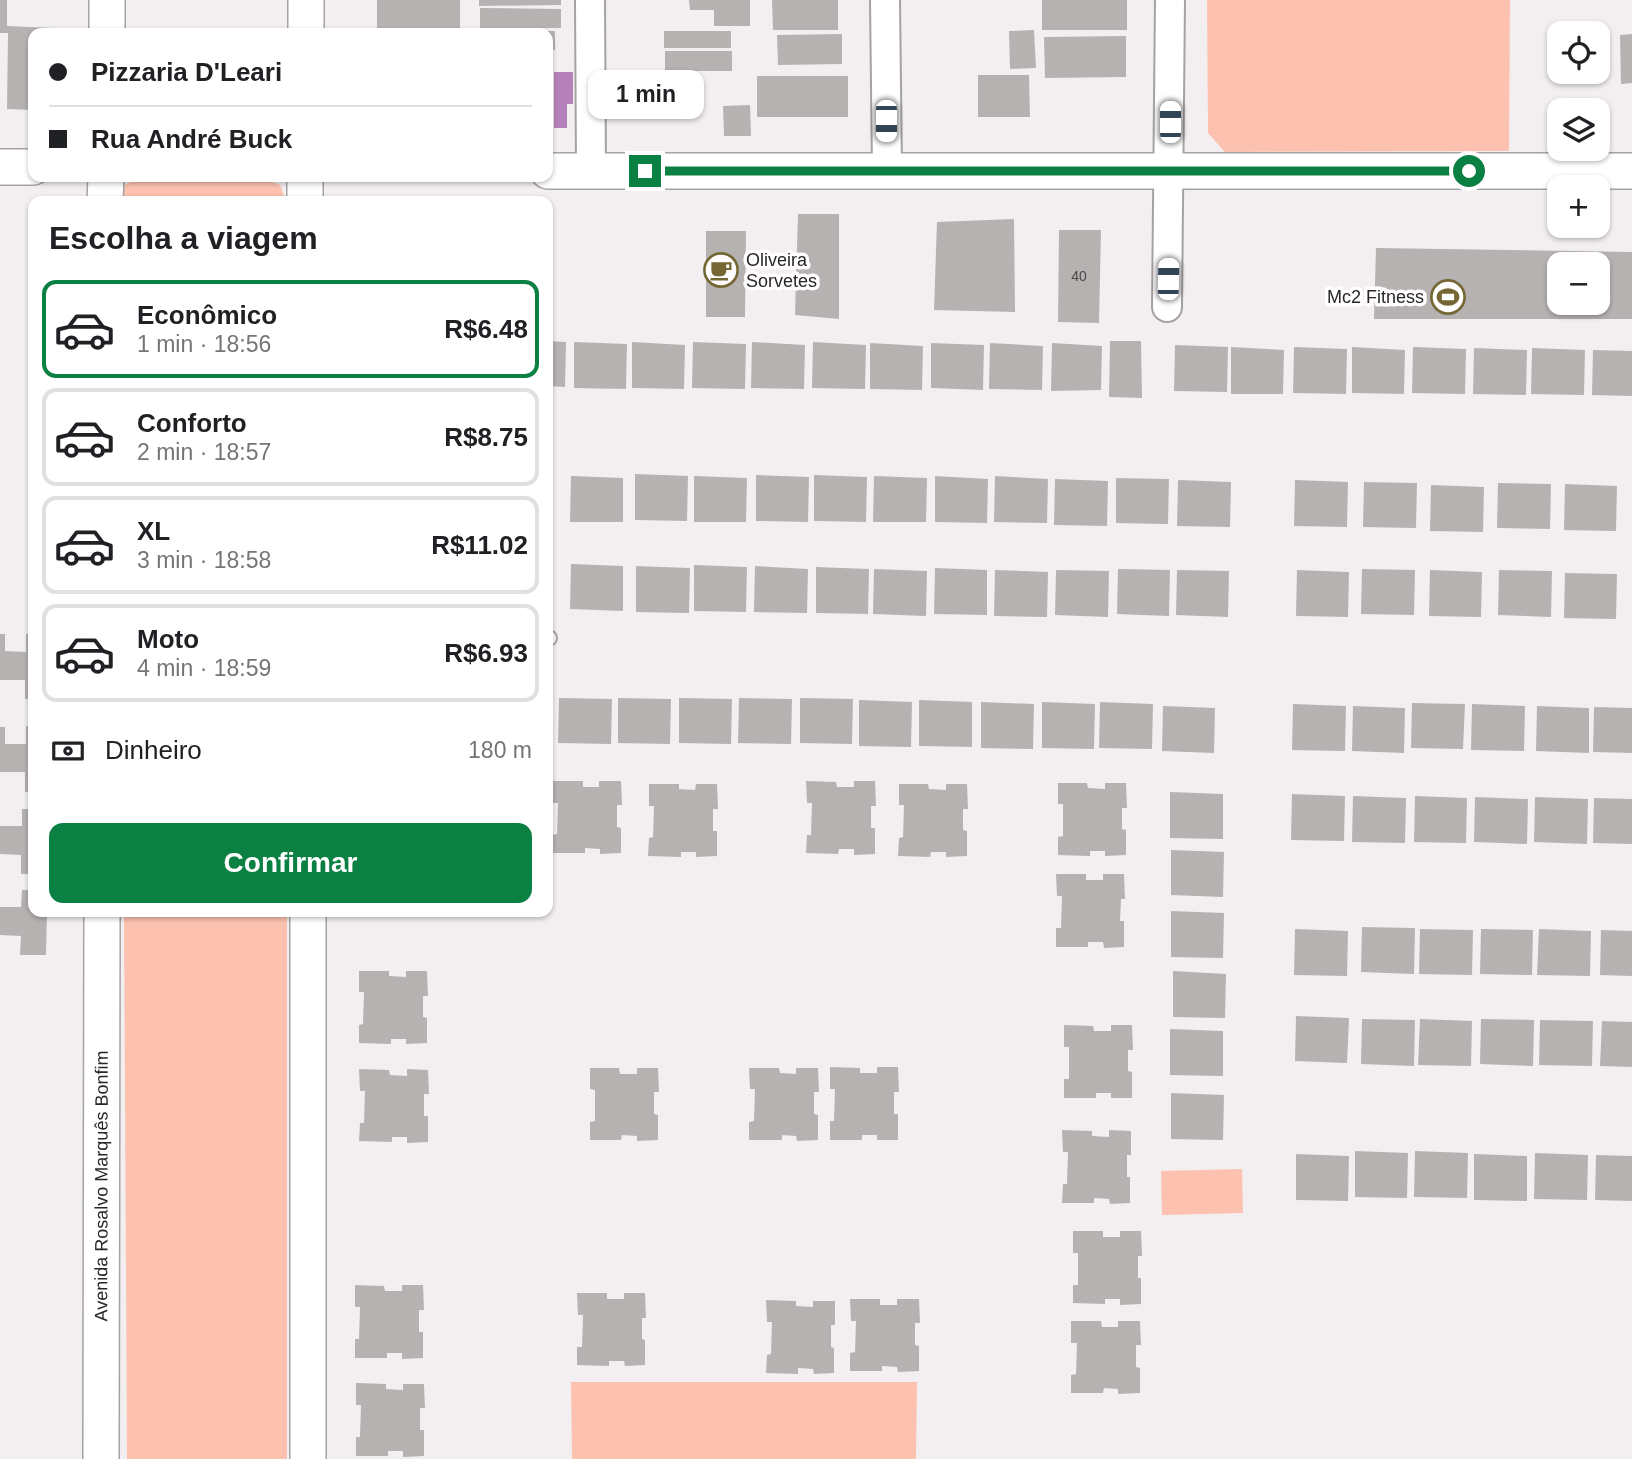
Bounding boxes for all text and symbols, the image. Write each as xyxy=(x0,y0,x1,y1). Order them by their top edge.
map controls xyxy=(1547,21,1610,315)
button: locate xyxy=(1547,21,1610,84)
text: Pizzaria D'Leari xyxy=(91,57,282,87)
callout: 1 min xyxy=(587,69,703,118)
text: 1 min xyxy=(616,81,676,107)
button: layers xyxy=(1547,98,1610,161)
car xyxy=(876,100,897,142)
car xyxy=(1160,101,1181,143)
text: Rua André Buck xyxy=(91,124,292,154)
route end xyxy=(629,155,661,187)
route start xyxy=(1453,155,1485,187)
button: + xyxy=(1547,175,1610,238)
text: Escolha a viagem xyxy=(49,220,318,256)
place label: Oliveira Sorvetes xyxy=(746,250,817,291)
cafe icon: Oliveira Sorvetes xyxy=(702,251,740,289)
button: − xyxy=(1547,252,1610,315)
car xyxy=(1158,258,1179,300)
house number: 40 xyxy=(1071,268,1087,284)
sports icon: Mc2 Fitness xyxy=(1429,278,1467,316)
place label: Mc2 Fitness xyxy=(1327,287,1424,307)
icon: car xyxy=(53,298,116,361)
text: Econômico xyxy=(137,300,277,330)
text: R$6.48 xyxy=(444,314,528,344)
text: 1 min · 18:56 xyxy=(137,331,271,357)
icon: car xyxy=(53,406,116,469)
text: Conforto xyxy=(137,408,247,438)
text: R$8.75 xyxy=(444,422,528,452)
text: 2 min · 18:57 xyxy=(137,439,271,465)
icon: car xyxy=(53,514,116,577)
text: XL xyxy=(137,516,170,546)
text: R$11.02 xyxy=(431,530,528,560)
text: 3 min · 18:58 xyxy=(137,547,271,573)
icon: car xyxy=(53,622,116,685)
text: Moto xyxy=(137,624,199,654)
text: R$6.93 xyxy=(444,638,528,668)
text: 4 min · 18:59 xyxy=(137,655,271,681)
icon: cash xyxy=(49,732,87,770)
text: Dinheiro xyxy=(105,735,202,765)
text: 180 m xyxy=(468,737,532,763)
button: Confirmar xyxy=(49,823,532,903)
street label: Avenida Rosalvo Marquês Bonfim xyxy=(91,1050,112,1322)

